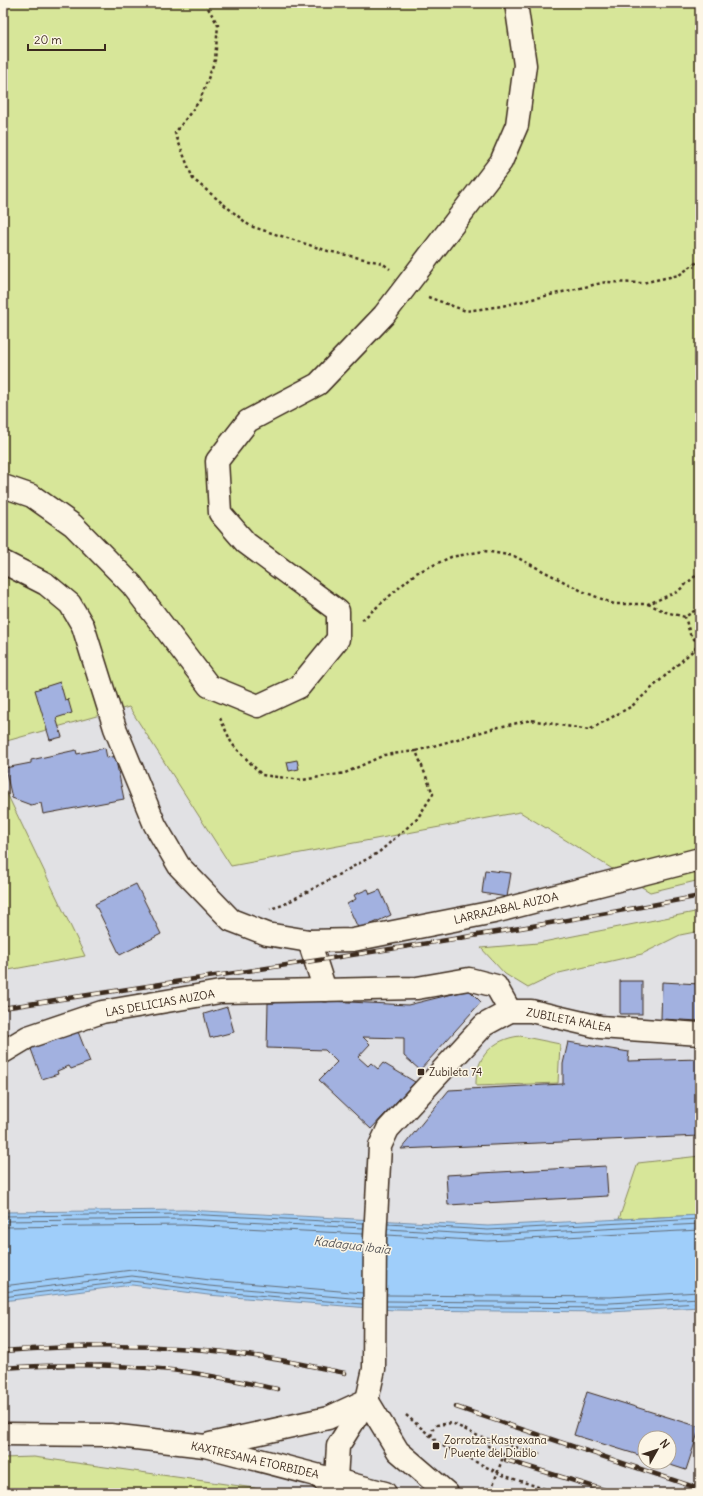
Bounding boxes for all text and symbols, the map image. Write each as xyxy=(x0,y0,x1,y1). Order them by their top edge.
scale bar xyxy=(28,26,105,52)
text: 20 m xyxy=(34,32,62,47)
street label: LARRAZABAL AUZOA xyxy=(453,889,559,927)
street label: LAS DELICIAS AUZOA xyxy=(104,986,216,1020)
street label: ZUBILETA KALEA xyxy=(525,1005,613,1035)
place label: Zubileta 74 xyxy=(429,1065,482,1079)
marker: Zubileta 74 xyxy=(416,1067,426,1077)
water label: Kadagua ibaia xyxy=(313,1233,392,1257)
north arrow xyxy=(637,1430,677,1470)
place label: Zorrotza-Kastrexana / Puente del Diablo xyxy=(444,1433,547,1460)
text: N xyxy=(657,1436,673,1451)
street label: KAXTRESANA ETORBIDEA xyxy=(190,1438,320,1482)
marker: Zorrotza-Kastrexana / Puente del Diablo xyxy=(431,1441,441,1451)

